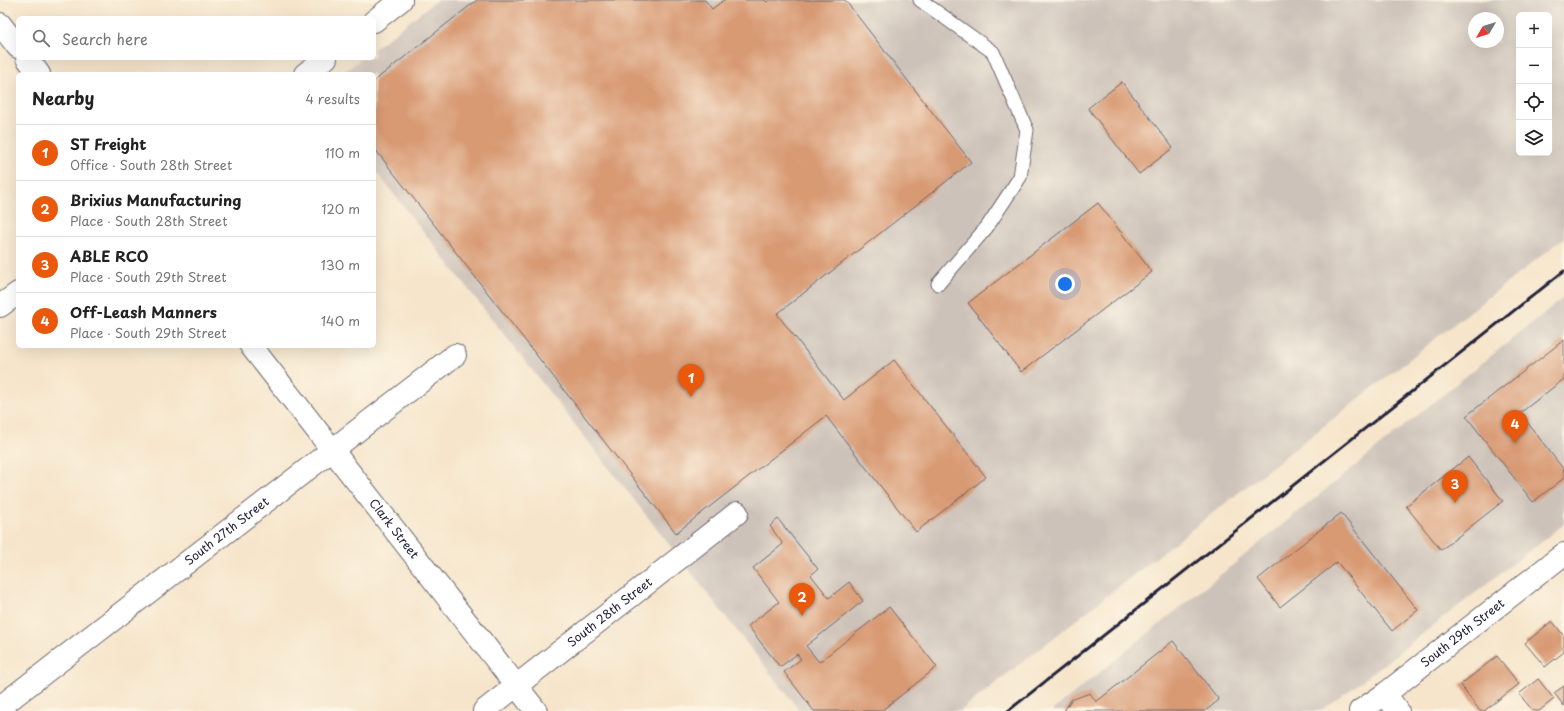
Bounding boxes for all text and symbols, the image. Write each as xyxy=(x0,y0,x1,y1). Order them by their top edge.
north arrow xyxy=(1468,12,1504,48)
map controls xyxy=(1516,12,1552,156)
button: + xyxy=(1516,12,1552,48)
search box xyxy=(16,16,376,60)
icon: search xyxy=(30,27,52,49)
text: Search here xyxy=(62,27,148,50)
button: − xyxy=(1516,48,1552,84)
button: locate xyxy=(1516,84,1552,120)
text: Nearby xyxy=(32,85,94,111)
text: 4 results xyxy=(306,89,360,108)
button: layers xyxy=(1516,120,1552,156)
text: ST Freight xyxy=(70,132,147,155)
text: 1 xyxy=(42,143,48,162)
text: 110 m xyxy=(325,143,360,162)
text: Office · South 28th Street xyxy=(70,155,232,174)
text: Brixius Manufacturing xyxy=(70,188,241,211)
text: 2 xyxy=(40,199,50,218)
text: 120 m xyxy=(321,199,360,218)
text: Place · South 28th Street xyxy=(70,211,227,230)
text: ABLE RCO xyxy=(70,244,149,267)
text: 3 xyxy=(41,255,49,274)
text: 130 m xyxy=(321,255,360,274)
text: Place · South 29th Street xyxy=(70,267,227,286)
your location xyxy=(1055,274,1075,294)
text: Off-Leash Manners xyxy=(70,300,217,323)
text: 4 xyxy=(41,311,49,330)
text: 140 m xyxy=(321,311,360,330)
text: Place · South 29th Street xyxy=(70,323,227,342)
pin: 1 xyxy=(678,364,704,397)
pin: 4 xyxy=(1502,410,1528,443)
pin: 3 xyxy=(1442,470,1468,503)
street label: South 27th Street xyxy=(181,492,272,569)
street label: Clark Street xyxy=(365,494,424,562)
street label: South 28th Street xyxy=(563,573,656,651)
pin: 2 xyxy=(789,583,815,616)
street label: South 29th Street xyxy=(1416,594,1508,671)

